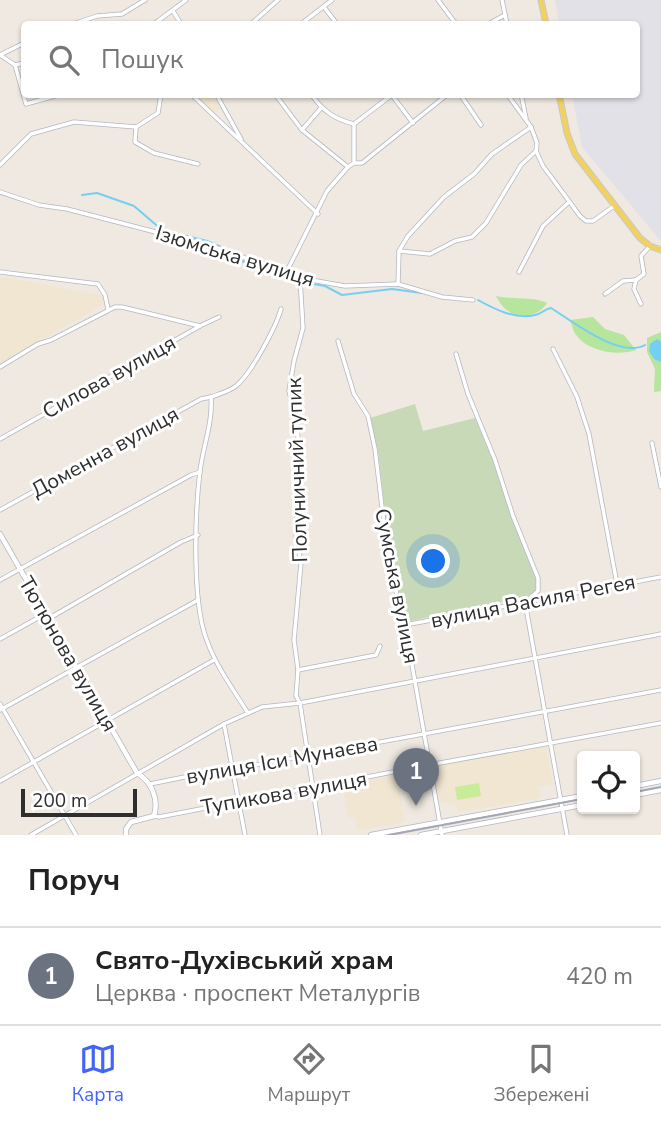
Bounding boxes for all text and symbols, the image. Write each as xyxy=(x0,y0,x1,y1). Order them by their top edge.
search box xyxy=(21,21,640,98)
icon: search xyxy=(45,41,83,79)
text: Пошук xyxy=(101,42,183,77)
street label: Ізюмська вулиця xyxy=(152,219,318,293)
street label: Силова вулиця xyxy=(37,329,181,425)
street label: Полуничний тупик xyxy=(280,376,314,563)
street label: Доменна вулиця xyxy=(26,400,184,504)
street label: Сумська вулиця xyxy=(368,506,426,666)
your location xyxy=(416,544,450,578)
street label: вулиця Василя Регея xyxy=(428,567,638,635)
street label: Тютюнова вулиця xyxy=(12,571,124,737)
street label: вулиця Іси Мунаєва xyxy=(184,729,380,791)
pin: 1 xyxy=(393,748,439,806)
map controls xyxy=(577,751,640,814)
button: locate xyxy=(577,751,640,814)
street label: Тупикова вулиця xyxy=(199,765,369,821)
scale bar xyxy=(21,786,136,818)
text: 200 m xyxy=(32,788,87,814)
text: Поруч xyxy=(28,860,120,901)
text: Свято-Духівський храм xyxy=(95,943,394,978)
text: 1 xyxy=(44,961,58,992)
text: 420 m xyxy=(566,961,633,992)
text: Церква · проспект Металургів xyxy=(95,978,420,1009)
tab: Карта xyxy=(72,1040,124,1108)
tab: Маршрут xyxy=(268,1040,350,1108)
tab: Збережені xyxy=(494,1040,589,1108)

